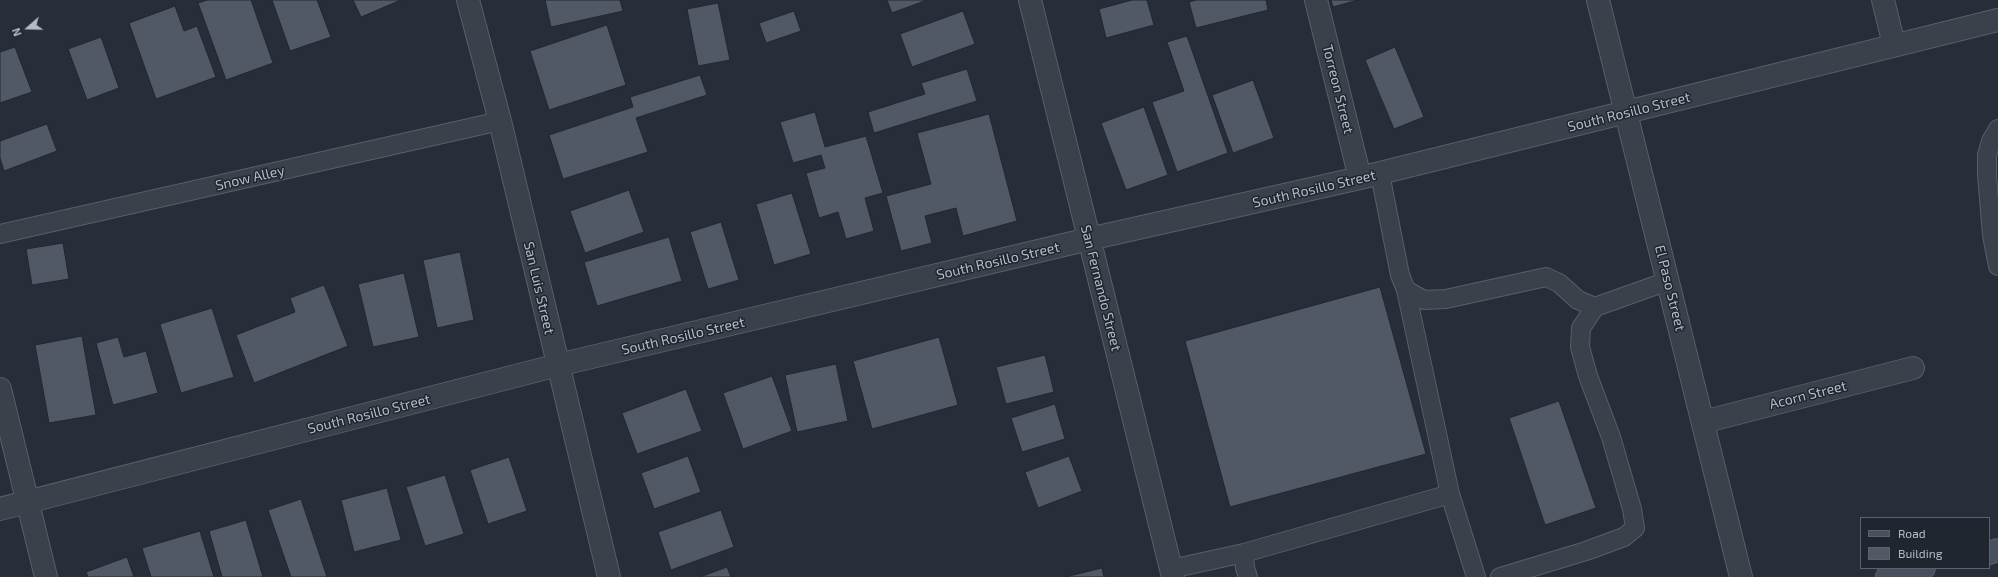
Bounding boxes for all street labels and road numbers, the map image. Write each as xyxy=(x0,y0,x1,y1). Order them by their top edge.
street label: Torreon Street xyxy=(1319,43,1357,135)
street label: South Rosillo Street xyxy=(1566,89,1692,135)
street label: Snow Alley xyxy=(214,162,286,194)
street label: South Rosillo Street xyxy=(1251,167,1377,211)
street label: San Fernando Street xyxy=(1077,223,1125,353)
street label: South Rosillo Street xyxy=(935,239,1061,283)
street label: San Luis Street xyxy=(520,240,558,336)
street label: El Paso Street xyxy=(1651,243,1689,333)
street label: South Rosillo Street xyxy=(620,314,746,358)
street label: Acorn Street xyxy=(1768,377,1848,413)
street label: South Rosillo Street xyxy=(306,391,432,437)

